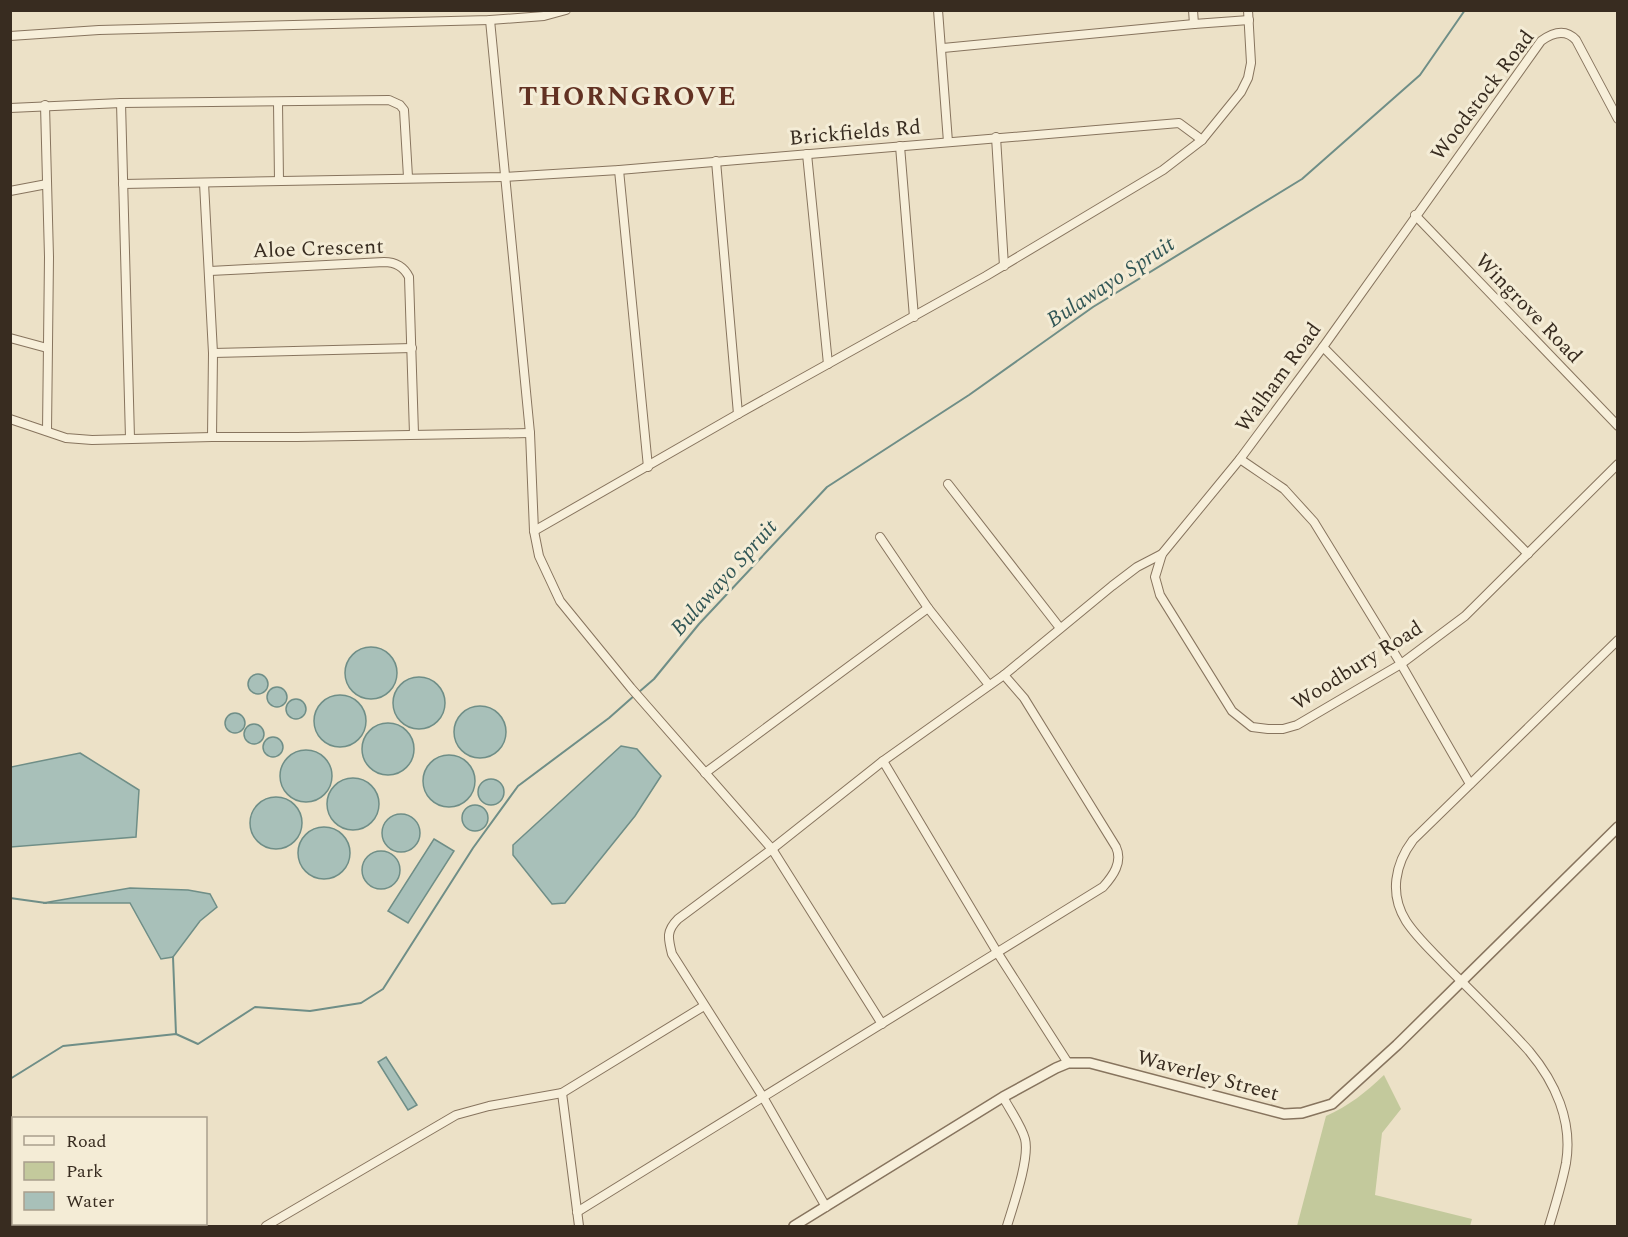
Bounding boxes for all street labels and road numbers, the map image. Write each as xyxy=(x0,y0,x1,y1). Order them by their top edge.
street label: Woodstock Road xyxy=(1423,23,1543,168)
street label: Brickfields Rd xyxy=(788,111,922,155)
street label: Aloe Crescent xyxy=(252,231,384,267)
street label: Wingrove Road xyxy=(1467,246,1589,371)
street label: Walham Road xyxy=(1228,316,1330,439)
street label: Woodbury Road xyxy=(1286,613,1429,719)
street label: Waverley Street xyxy=(1133,1042,1282,1110)

